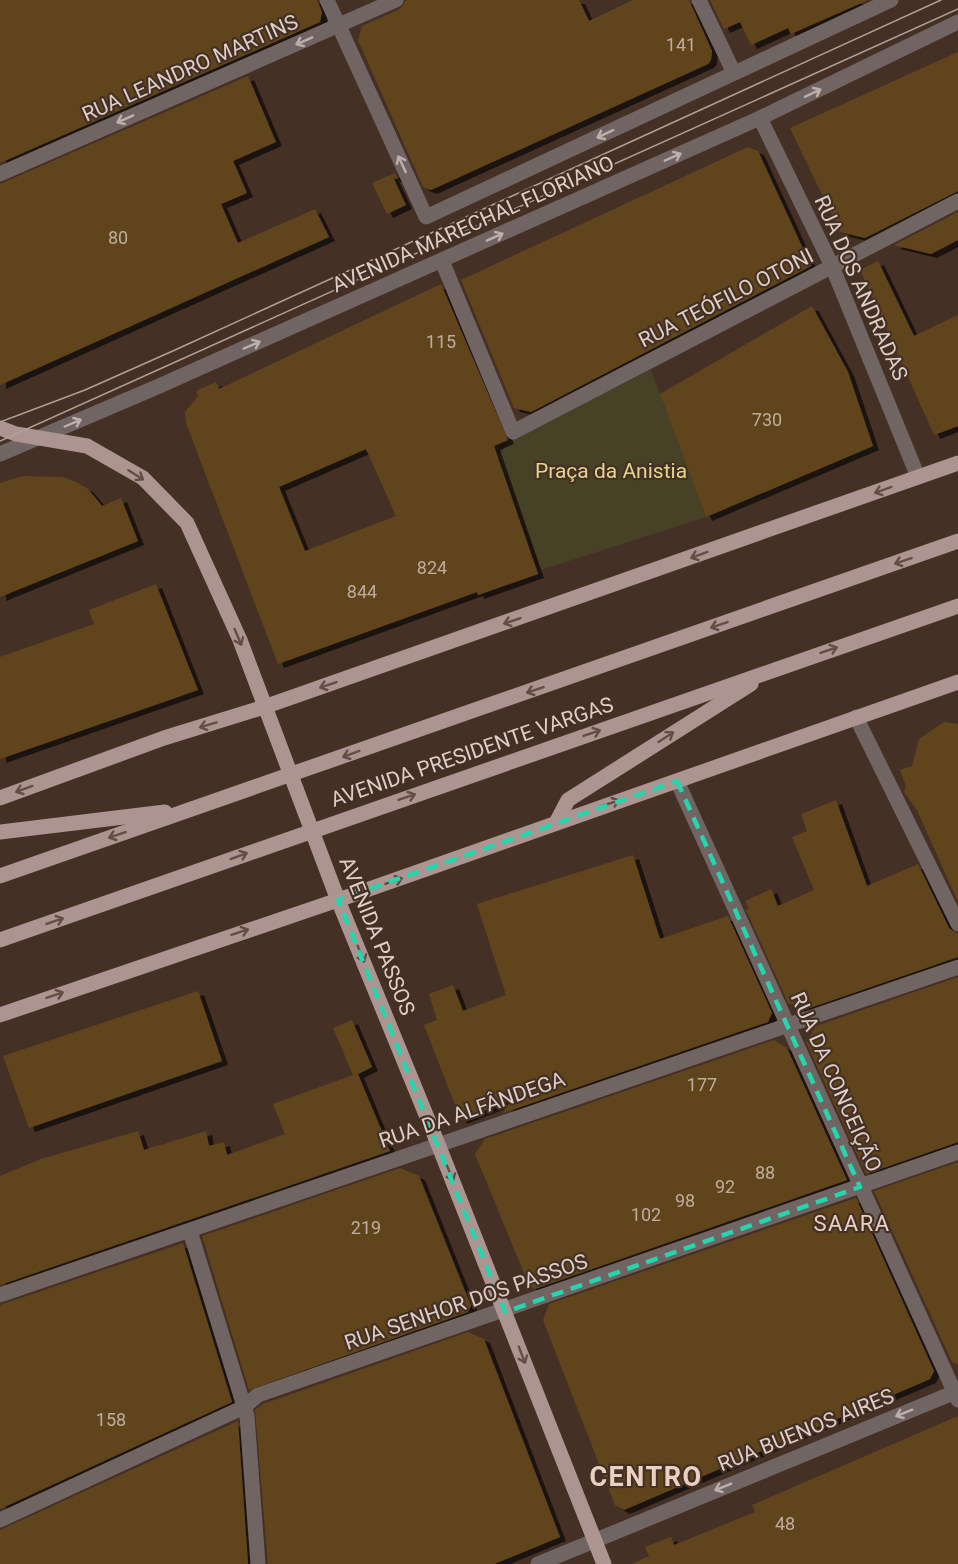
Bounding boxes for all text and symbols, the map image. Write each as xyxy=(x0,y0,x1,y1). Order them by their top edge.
street label: RUA LEANDRO MARTINS xyxy=(78,10,302,126)
house number: 141 xyxy=(666,34,696,55)
one-way arrow xyxy=(295,36,314,47)
one-way arrow xyxy=(803,86,821,98)
one-way arrow xyxy=(117,114,135,125)
one-way arrow xyxy=(596,128,614,140)
street label: AVENIDA MARECHAL FLORIANO xyxy=(328,151,618,297)
one-way arrow xyxy=(664,151,682,162)
one-way arrow xyxy=(395,155,407,173)
street label: RUA DOS ANDRADAS xyxy=(809,192,913,384)
house number: 80 xyxy=(108,227,128,248)
one-way arrow xyxy=(486,231,504,242)
street label: RUA TEÓFILO OTONI xyxy=(635,244,817,352)
house number: 115 xyxy=(426,331,456,352)
one-way arrow xyxy=(242,339,261,350)
house number: 730 xyxy=(752,409,782,430)
one-way arrow xyxy=(64,417,82,428)
park label: Praça da Anistia xyxy=(535,459,687,483)
one-way arrow xyxy=(127,469,144,481)
one-way arrow xyxy=(874,485,893,496)
one-way arrow xyxy=(690,550,709,561)
one-way arrow xyxy=(894,556,913,567)
house number: 824 xyxy=(417,557,447,578)
house number: 844 xyxy=(347,581,377,602)
one-way arrow xyxy=(503,616,522,627)
one-way arrow xyxy=(710,621,729,632)
one-way arrow xyxy=(233,627,244,645)
one-way arrow xyxy=(819,644,838,655)
one-way arrow xyxy=(319,680,338,691)
one-way arrow xyxy=(526,686,545,697)
street label: AVENIDA PRESIDENTE VARGAS xyxy=(328,692,616,812)
one-way arrow xyxy=(199,720,218,731)
one-way arrow xyxy=(582,727,601,738)
one-way arrow xyxy=(658,731,675,744)
one-way arrow xyxy=(342,749,361,760)
one-way arrow xyxy=(15,785,34,796)
one-way arrow xyxy=(398,790,416,801)
one-way arrow xyxy=(601,797,620,808)
one-way arrow xyxy=(107,830,126,841)
one-way arrow xyxy=(229,849,248,860)
street label: AVENIDA PASSOS xyxy=(334,853,420,1019)
one-way arrow xyxy=(384,874,403,885)
one-way arrow xyxy=(45,915,64,926)
one-way arrow xyxy=(230,926,249,937)
one-way arrow xyxy=(356,944,367,963)
one-way arrow xyxy=(45,989,64,1000)
street label: RUA DA CONCEIÇÃO xyxy=(786,989,886,1175)
street label: RUA DA ALFÂNDEGA xyxy=(376,1067,568,1153)
house number: 177 xyxy=(687,1074,717,1095)
house number: 88 xyxy=(755,1162,775,1183)
one-way arrow xyxy=(445,1164,456,1182)
house number: 92 xyxy=(715,1176,735,1197)
house number: 98 xyxy=(675,1190,695,1211)
house number: 102 xyxy=(631,1204,661,1225)
district label: SAARA xyxy=(813,1211,891,1236)
house number: 219 xyxy=(351,1217,381,1238)
street label: RUA SENHOR DOS PASSOS xyxy=(341,1249,591,1355)
one-way arrow xyxy=(517,1345,528,1364)
street label: RUA BUENOS AIRES xyxy=(714,1384,898,1476)
one-way arrow xyxy=(895,1408,914,1419)
house number: 158 xyxy=(96,1409,126,1430)
district label: CENTRO xyxy=(589,1461,703,1493)
one-way arrow xyxy=(715,1482,733,1493)
house number: 48 xyxy=(775,1513,795,1534)

